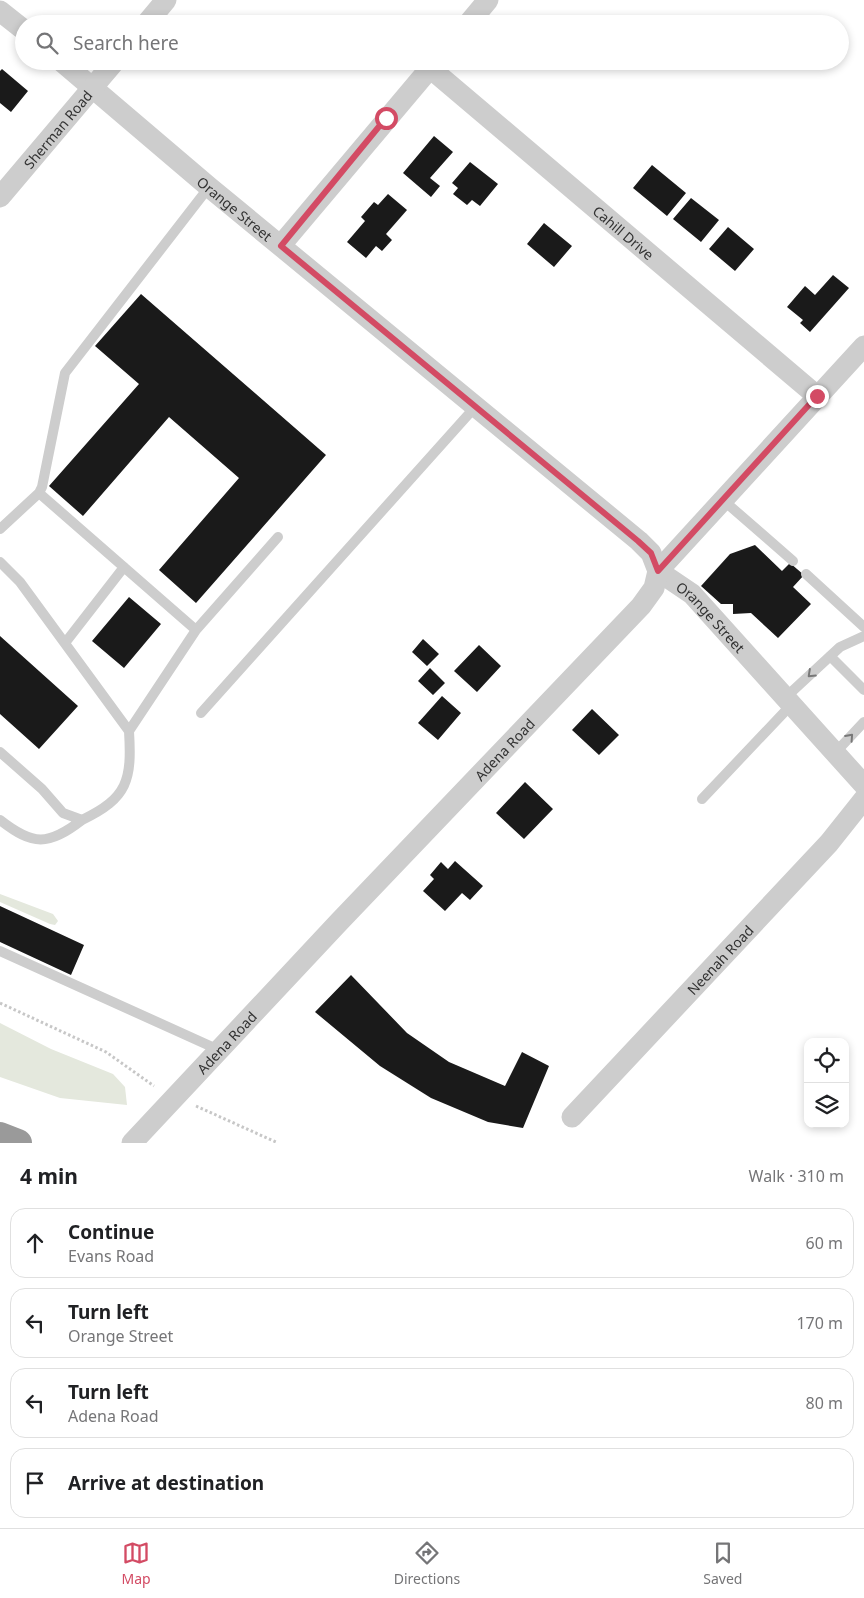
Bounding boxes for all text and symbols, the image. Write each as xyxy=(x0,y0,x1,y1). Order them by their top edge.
search box xyxy=(15,15,849,70)
icon: search xyxy=(33,29,61,57)
text: Search here xyxy=(73,30,179,56)
street label: Sherman Road xyxy=(19,86,96,172)
route start xyxy=(375,107,398,130)
street label: Orange Street xyxy=(193,172,277,245)
street label: Cahill Drive xyxy=(589,201,658,264)
route end xyxy=(806,385,829,408)
street label: Orange Street xyxy=(673,577,750,656)
one-way arrow xyxy=(808,668,817,677)
street label: Adena Road xyxy=(470,714,539,784)
one-way arrow xyxy=(844,734,853,743)
street label: Neenah Road xyxy=(682,921,757,998)
street label: Adena Road xyxy=(192,1007,260,1078)
map controls xyxy=(804,1038,849,1128)
button: locate xyxy=(804,1038,849,1083)
button: layers xyxy=(804,1083,849,1128)
text: 4 min xyxy=(20,1162,78,1190)
text: Walk · 310 m xyxy=(749,1165,844,1187)
text: Continue xyxy=(68,1219,154,1245)
icon: ahead xyxy=(21,1229,49,1257)
text: 60 m xyxy=(806,1232,843,1254)
text: Evans Road xyxy=(68,1245,154,1267)
text: Turn left xyxy=(68,1299,149,1325)
icon: left xyxy=(21,1309,49,1337)
text: 170 m xyxy=(796,1312,843,1334)
text: Orange Street xyxy=(68,1325,173,1347)
text: Turn left xyxy=(68,1379,149,1405)
icon: left xyxy=(21,1389,49,1417)
text: 80 m xyxy=(806,1392,843,1414)
text: Adena Road xyxy=(68,1405,159,1427)
icon: arrive xyxy=(21,1469,49,1497)
text: Arrive at destination xyxy=(68,1470,264,1496)
tab: Map xyxy=(122,1539,151,1588)
tab: Directions xyxy=(394,1539,460,1588)
tab: Saved xyxy=(703,1539,742,1588)

